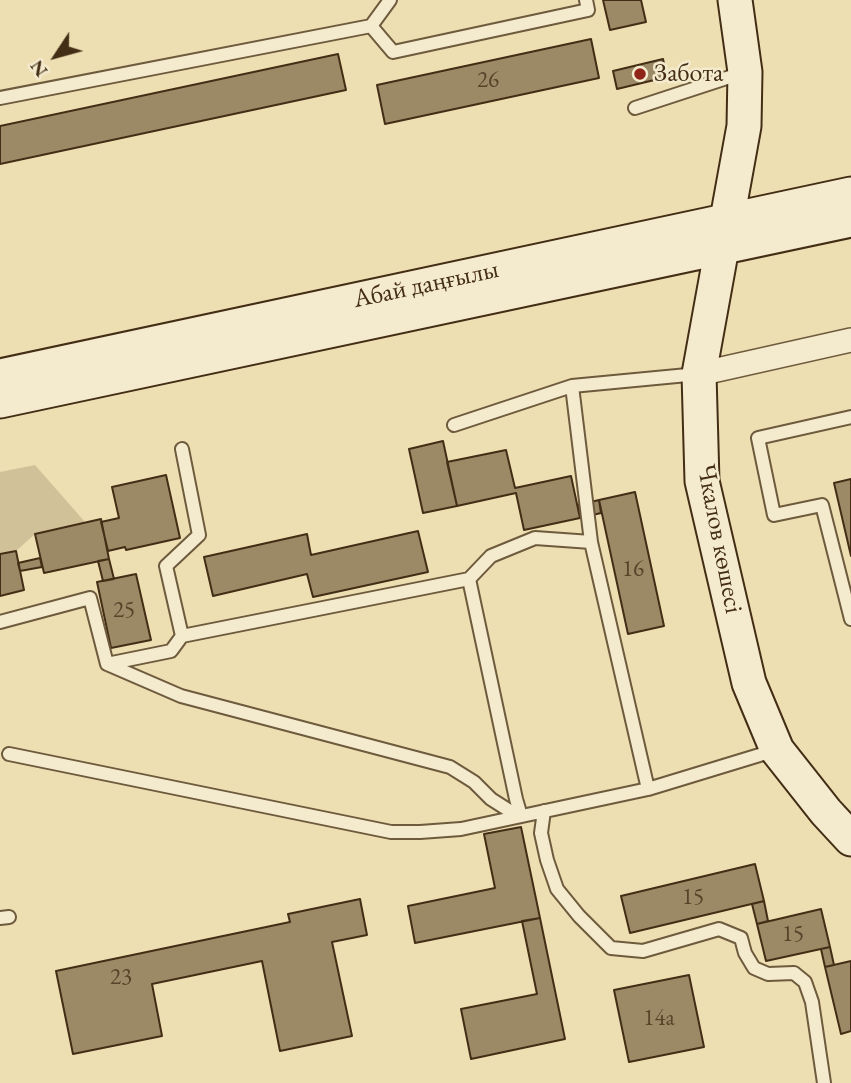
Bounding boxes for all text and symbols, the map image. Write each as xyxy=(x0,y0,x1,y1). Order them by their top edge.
north arrow xyxy=(21,21,91,91)
text: N xyxy=(24,55,53,82)
place label: Забота xyxy=(654,58,723,90)
marker: Забота xyxy=(632,66,648,82)
house number: 26 xyxy=(477,67,499,95)
street label: Абай даңғылы xyxy=(351,254,501,316)
street label: Чкалов көшесі xyxy=(689,462,749,616)
house number: 16 xyxy=(622,556,644,584)
house number: 25 xyxy=(113,597,135,625)
house number: 15 xyxy=(682,884,704,912)
house number: 15 xyxy=(782,921,804,949)
house number: 23 xyxy=(110,964,132,992)
house number: 14а xyxy=(643,1005,675,1033)

